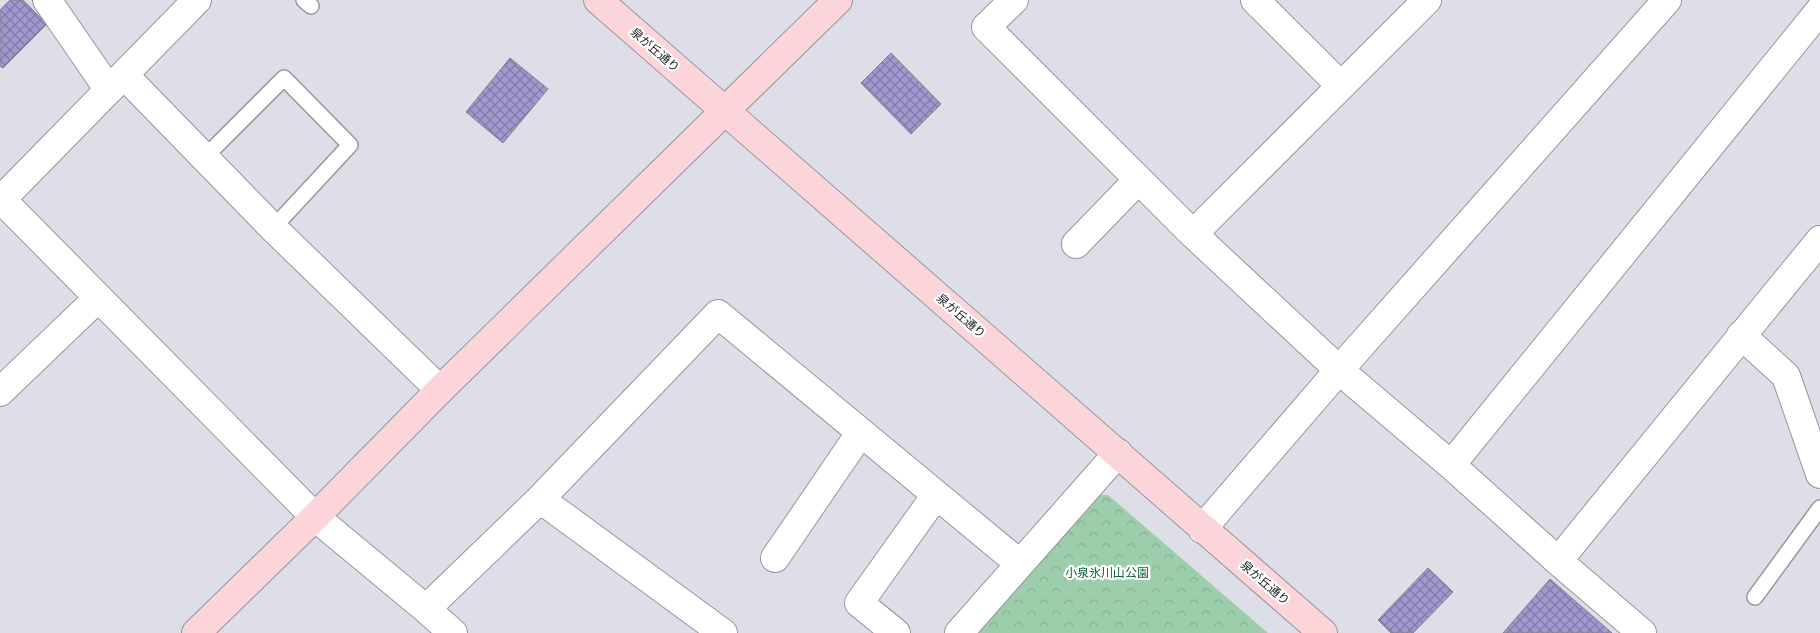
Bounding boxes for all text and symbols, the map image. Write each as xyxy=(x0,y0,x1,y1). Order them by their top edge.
street label: 泉が丘通り xyxy=(628,24,683,75)
street label: 泉が丘通り xyxy=(934,290,989,341)
street label: 泉が丘通り xyxy=(1238,557,1293,608)
park label: 小泉氷川山公園 xyxy=(1065,565,1149,580)

